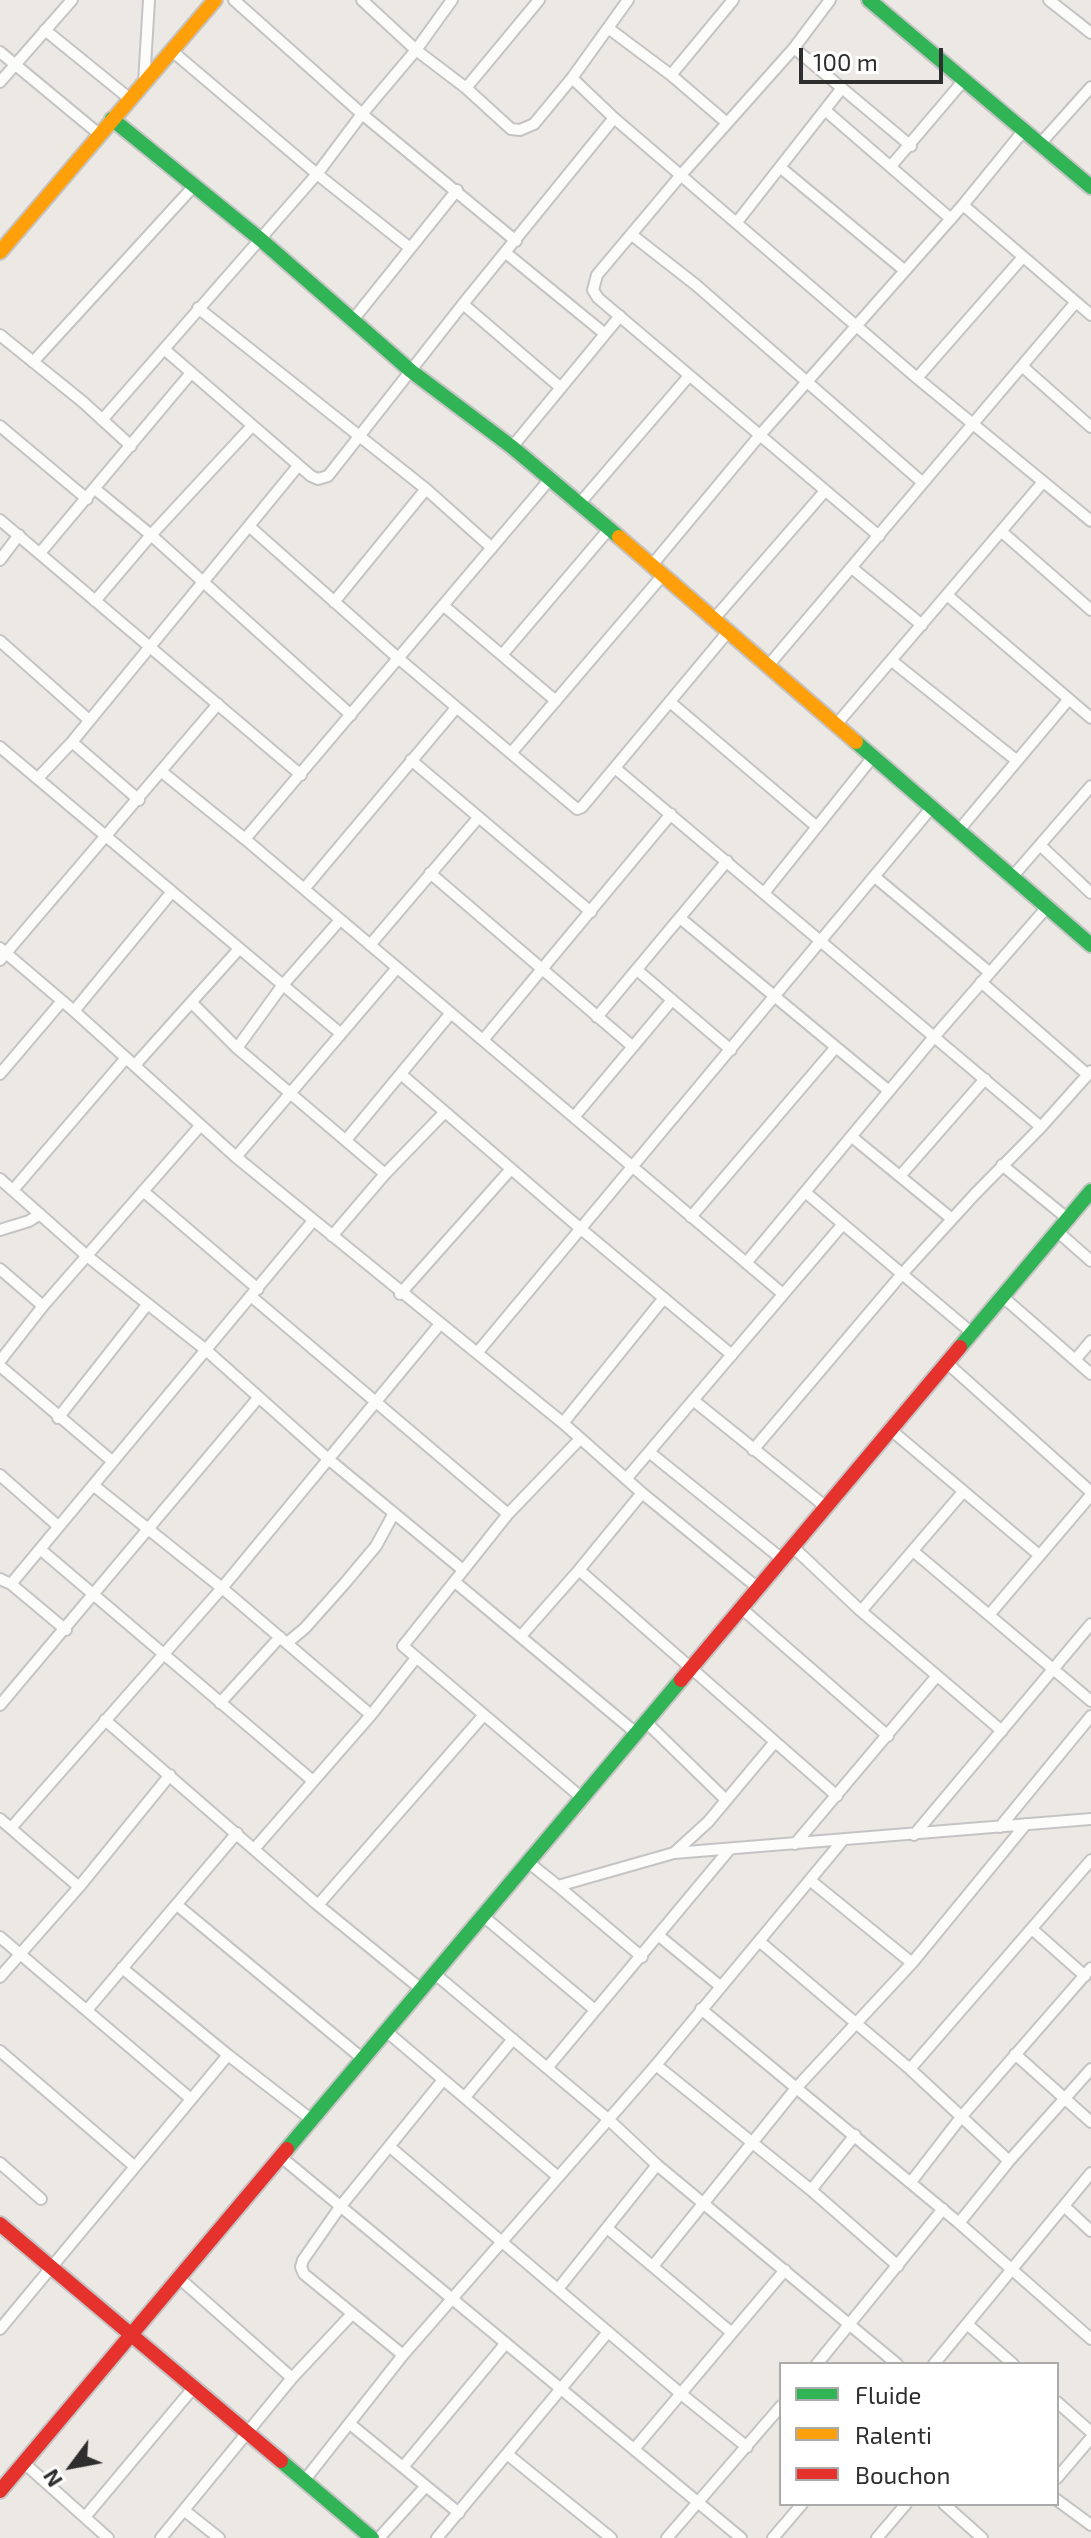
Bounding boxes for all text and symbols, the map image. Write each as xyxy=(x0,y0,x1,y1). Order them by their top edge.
scale bar xyxy=(803,32,947,82)
text: 100 m xyxy=(813,47,878,76)
legend xyxy=(779,2362,1059,2506)
text: Fluide xyxy=(855,2380,921,2409)
text: Ralenti xyxy=(855,2420,932,2449)
north arrow xyxy=(32,2426,112,2506)
text: Bouchon xyxy=(855,2460,950,2489)
text: N xyxy=(36,2465,67,2492)

